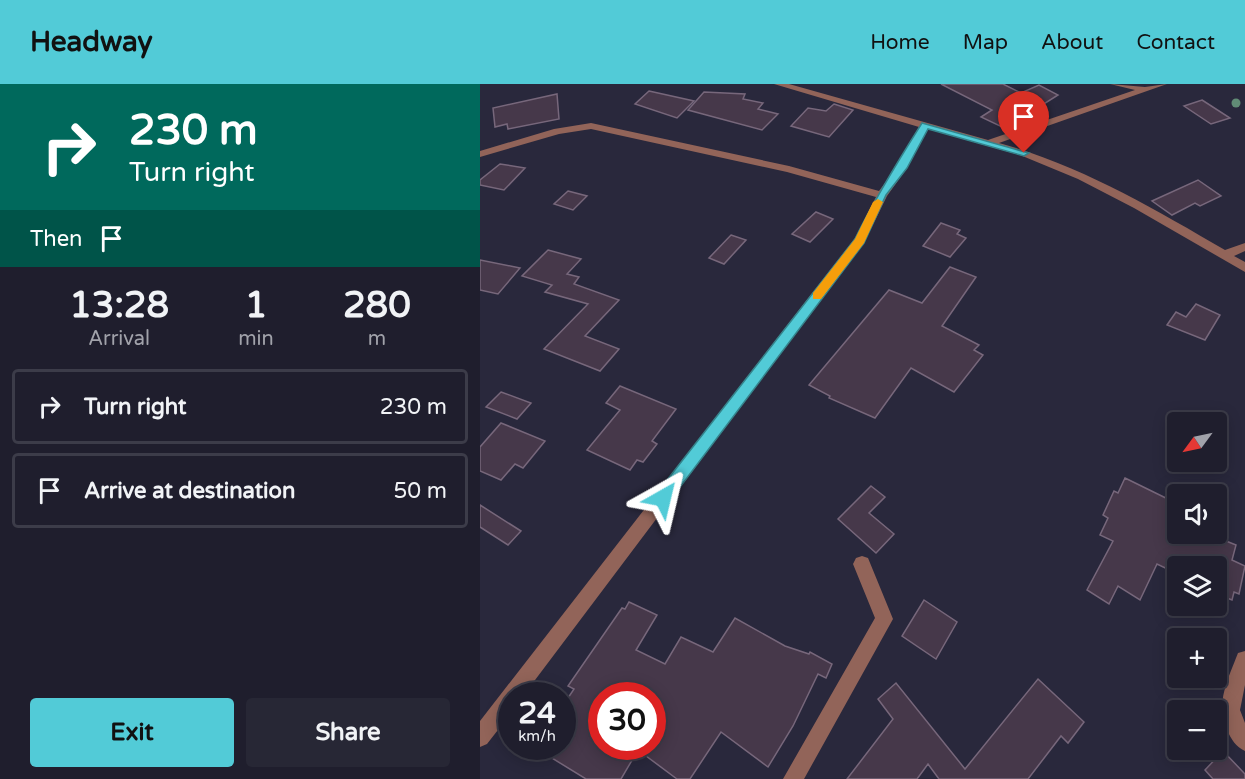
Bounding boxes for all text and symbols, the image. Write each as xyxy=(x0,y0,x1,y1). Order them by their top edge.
text: Headway xyxy=(30,25,153,59)
text: Home xyxy=(870,30,930,55)
text: Map xyxy=(963,30,1008,55)
text: About xyxy=(1041,30,1103,55)
text: Contact xyxy=(1136,30,1215,55)
pin xyxy=(998,91,1049,153)
icon: arrive xyxy=(1007,100,1040,133)
text: 230 m xyxy=(129,105,258,156)
icon: right xyxy=(30,108,108,186)
text: Turn right xyxy=(129,156,255,189)
icon: arrive xyxy=(95,222,128,255)
text: Then xyxy=(30,226,83,252)
text: 13:28 xyxy=(69,284,169,327)
text: 1 xyxy=(245,284,267,327)
text: 280 xyxy=(343,284,411,327)
text: Arrival xyxy=(88,327,150,351)
text: min xyxy=(238,327,274,351)
text: m xyxy=(368,327,386,351)
icon: right xyxy=(33,390,66,423)
text: Turn right xyxy=(84,394,186,420)
text: 230 m xyxy=(380,394,447,420)
north arrow xyxy=(1167,412,1227,472)
map controls xyxy=(1167,412,1227,760)
position arrow xyxy=(631,466,695,530)
icon: arrive xyxy=(33,474,66,507)
text: Arrive at destination xyxy=(84,478,295,504)
text: 50 m xyxy=(393,478,447,504)
button: sound xyxy=(1167,484,1227,544)
button: layers xyxy=(1167,556,1227,616)
button: + xyxy=(1167,628,1227,688)
speed limit sign: 30 xyxy=(588,682,666,760)
text: 24 xyxy=(518,695,556,732)
button: Exit xyxy=(30,698,234,767)
button: Share xyxy=(246,698,450,767)
button: − xyxy=(1167,700,1227,760)
text: km/h xyxy=(518,727,556,745)

